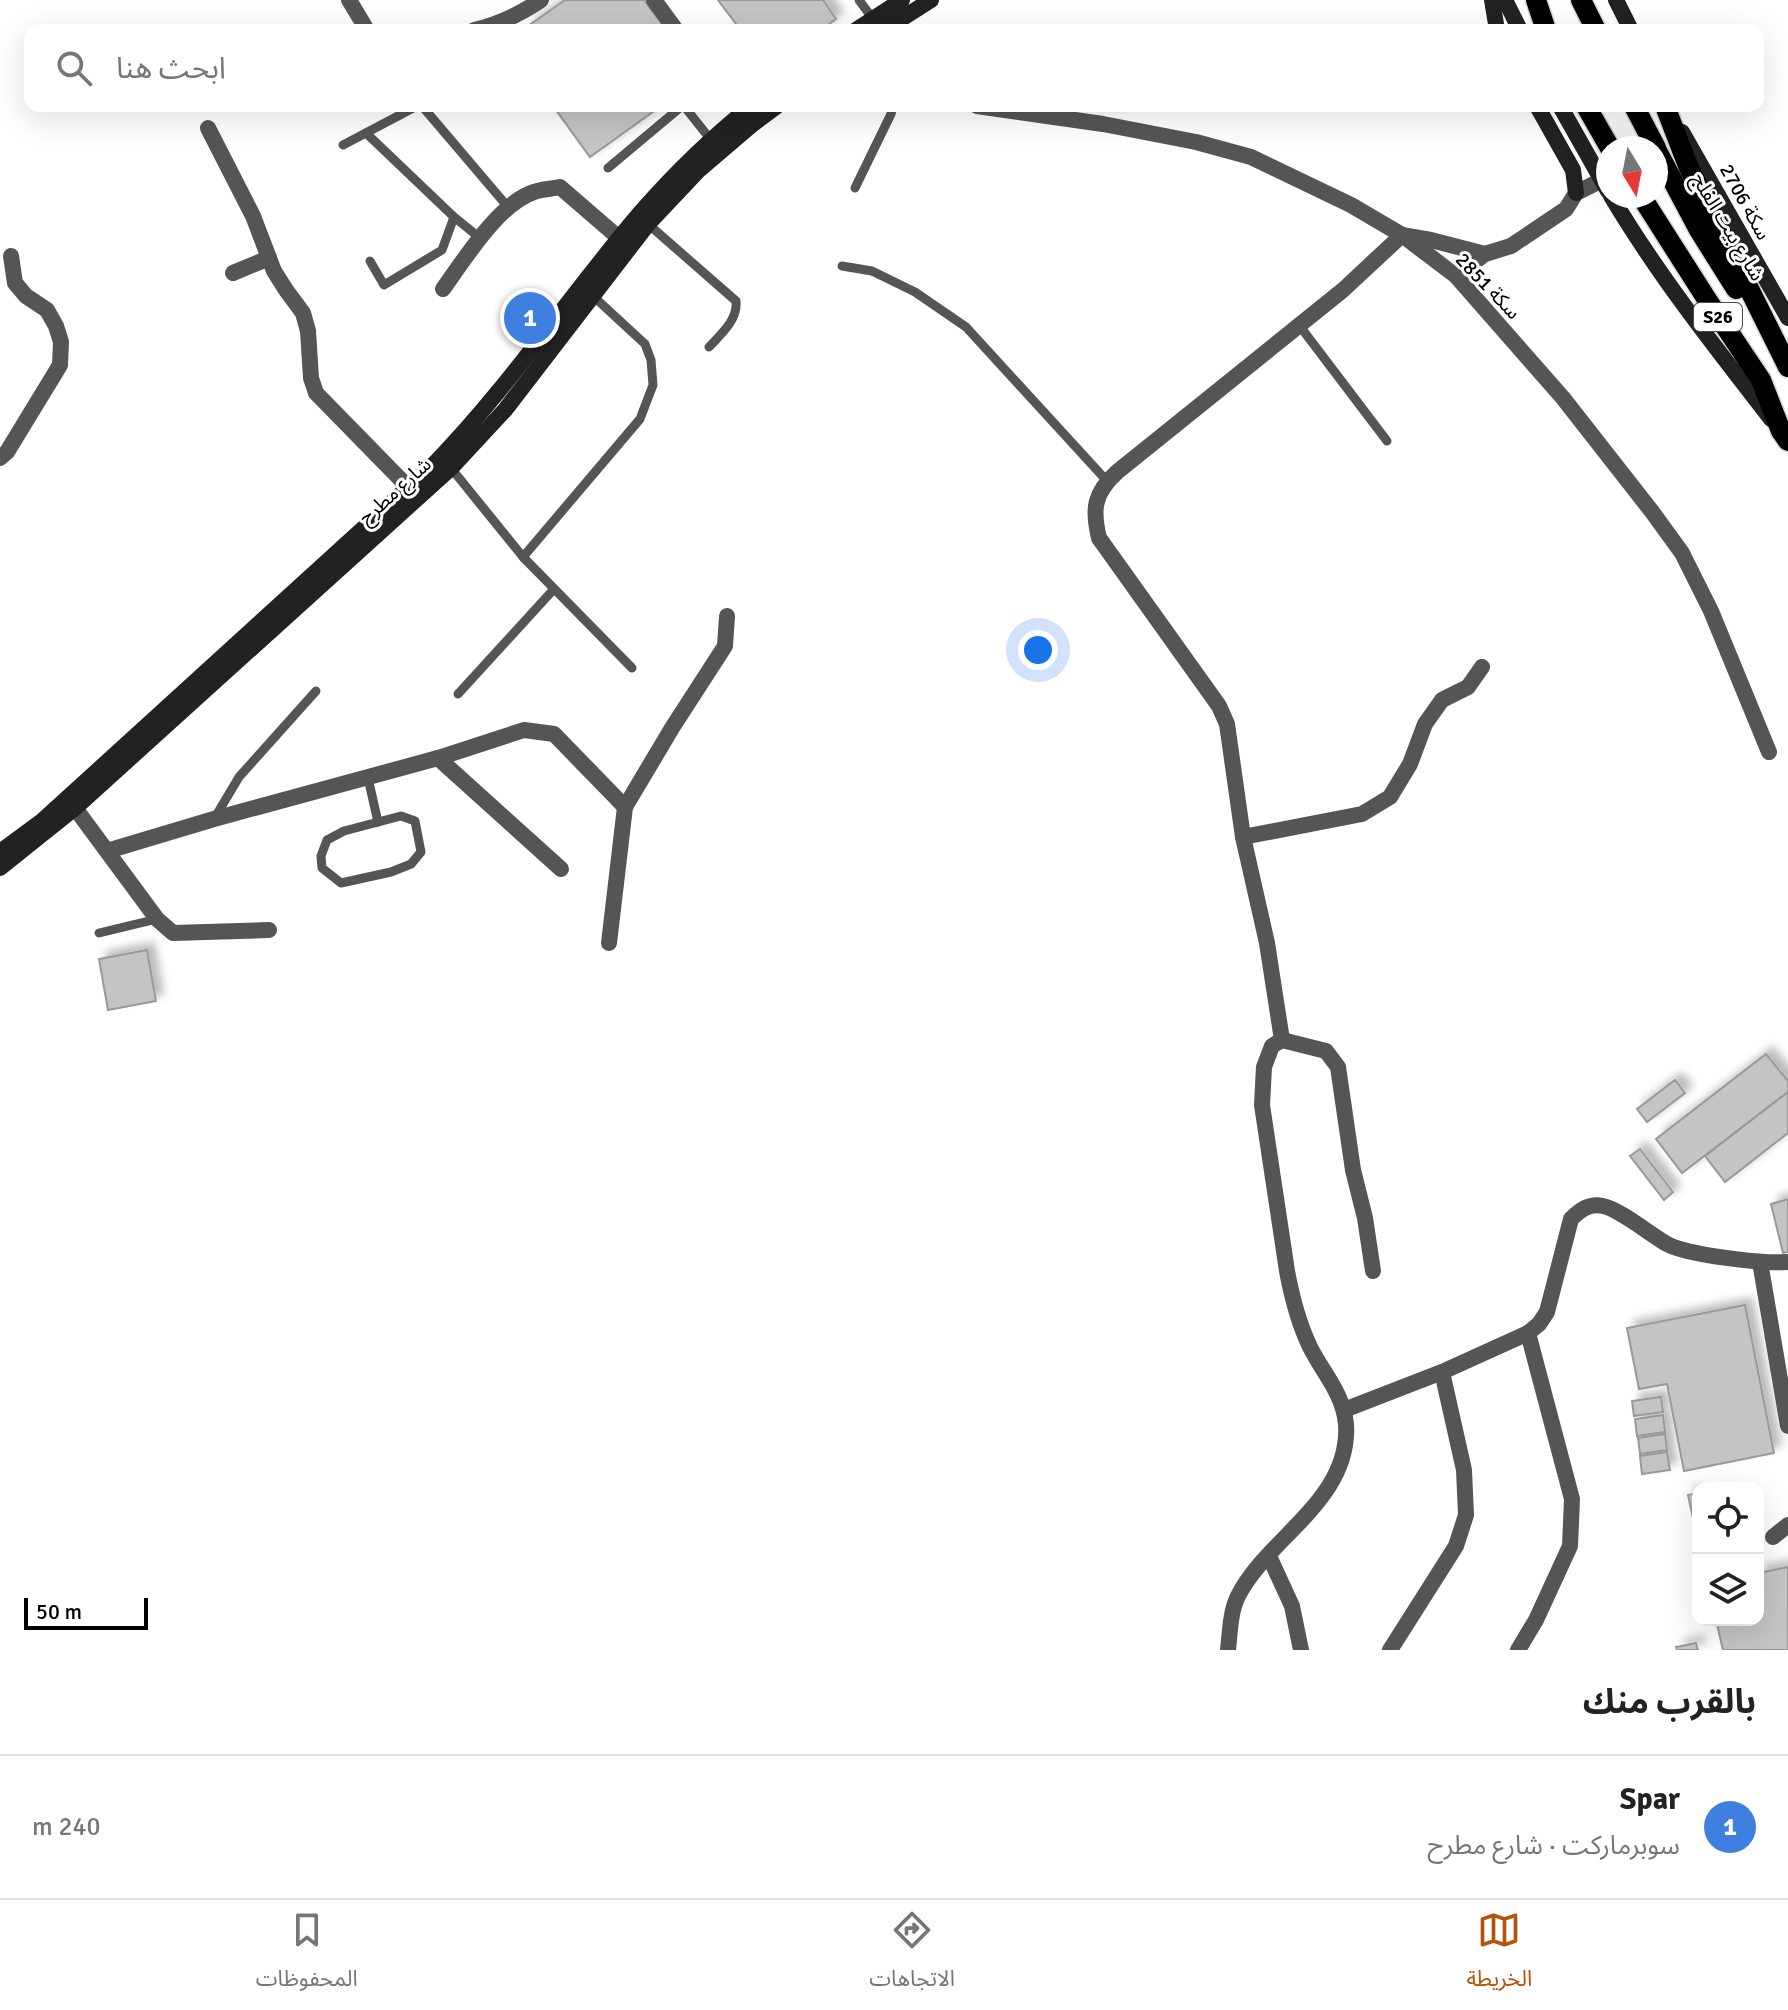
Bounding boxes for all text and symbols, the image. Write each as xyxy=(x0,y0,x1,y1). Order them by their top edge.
search box xyxy=(24,24,1764,112)
icon: search xyxy=(52,46,96,90)
text: ابحث هنا xyxy=(116,50,226,87)
north arrow xyxy=(1596,136,1668,208)
street label: سكة 2706 xyxy=(1714,160,1776,244)
street label: شارع بيت الفلج xyxy=(1684,169,1770,286)
street label: سكة 2851 xyxy=(1450,247,1526,325)
pin: 1 xyxy=(504,288,556,348)
road number: S26 xyxy=(1694,303,1742,331)
street label: شارع مطرح xyxy=(354,452,438,531)
your location xyxy=(1018,630,1058,670)
map controls xyxy=(1692,1482,1764,1626)
button: locate xyxy=(1692,1482,1764,1554)
button: layers xyxy=(1692,1554,1764,1626)
scale bar xyxy=(24,1594,148,1630)
text: 50 m xyxy=(36,1598,82,1625)
text: بالقرب منك xyxy=(1583,1681,1756,1723)
text: Spar xyxy=(1620,1781,1680,1818)
text: 240 m xyxy=(32,1811,101,1843)
text: 1 xyxy=(1723,1811,1737,1843)
text: سوبرماركت · شارع مطرح xyxy=(1427,1830,1680,1862)
tab: المحفوظات xyxy=(256,1908,358,2002)
tab: الاتجاهات xyxy=(869,1908,955,2002)
tab: الخريطة xyxy=(1466,1908,1532,2002)

